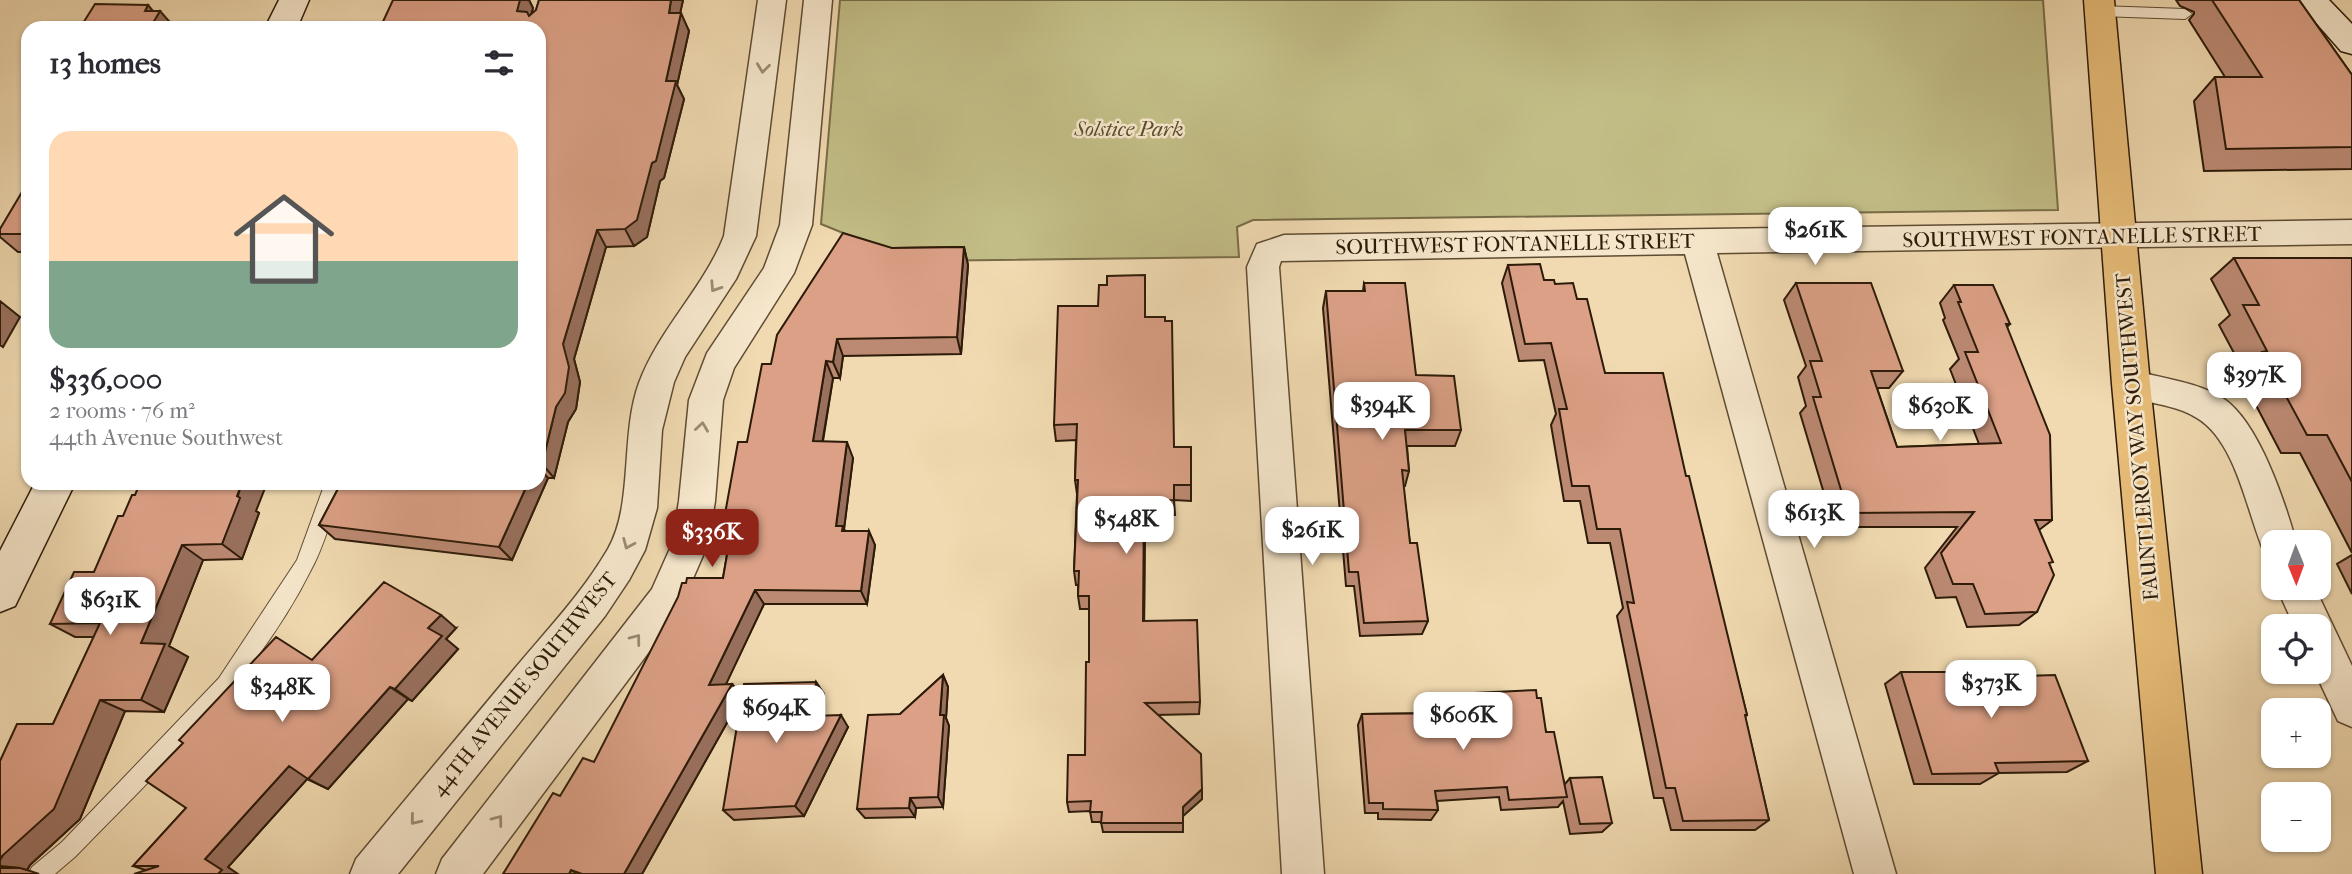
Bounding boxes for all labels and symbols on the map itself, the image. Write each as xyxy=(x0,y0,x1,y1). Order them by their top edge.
one-way arrow xyxy=(755,62,770,74)
park label: Solstice Park xyxy=(1074,117,1183,141)
pin: $261K xyxy=(1766,208,1864,267)
street label: SOUTHWEST FONTANELLE STREET xyxy=(1902,222,2263,252)
street label: SOUTHWEST FONTANELLE STREET xyxy=(1335,229,1696,259)
street label: FAUNTLEROY WAY SOUTHWEST xyxy=(2111,271,2163,602)
one-way arrow xyxy=(710,280,723,293)
pin: $397K xyxy=(2205,352,2303,412)
pin: $394K xyxy=(1333,382,1431,442)
pin: $630K xyxy=(1891,384,1989,443)
one-way arrow xyxy=(694,421,709,433)
pin: $613K xyxy=(1765,490,1863,550)
pin: $548K xyxy=(1077,496,1175,556)
pin: $261K xyxy=(1263,508,1361,567)
pin: $336K xyxy=(663,510,761,569)
north arrow xyxy=(2261,530,2331,600)
one-way arrow xyxy=(623,537,637,549)
street label: 44TH AVENUE SOUTHWEST xyxy=(426,567,622,801)
pin: $631K xyxy=(61,578,159,637)
one-way arrow xyxy=(628,634,641,647)
pin: $373K xyxy=(1942,660,2040,720)
pin: $348K xyxy=(233,664,331,724)
pin: $694K xyxy=(727,686,825,745)
pin: $606K xyxy=(1414,692,1512,752)
one-way arrow xyxy=(411,812,423,825)
one-way arrow xyxy=(490,815,503,827)

